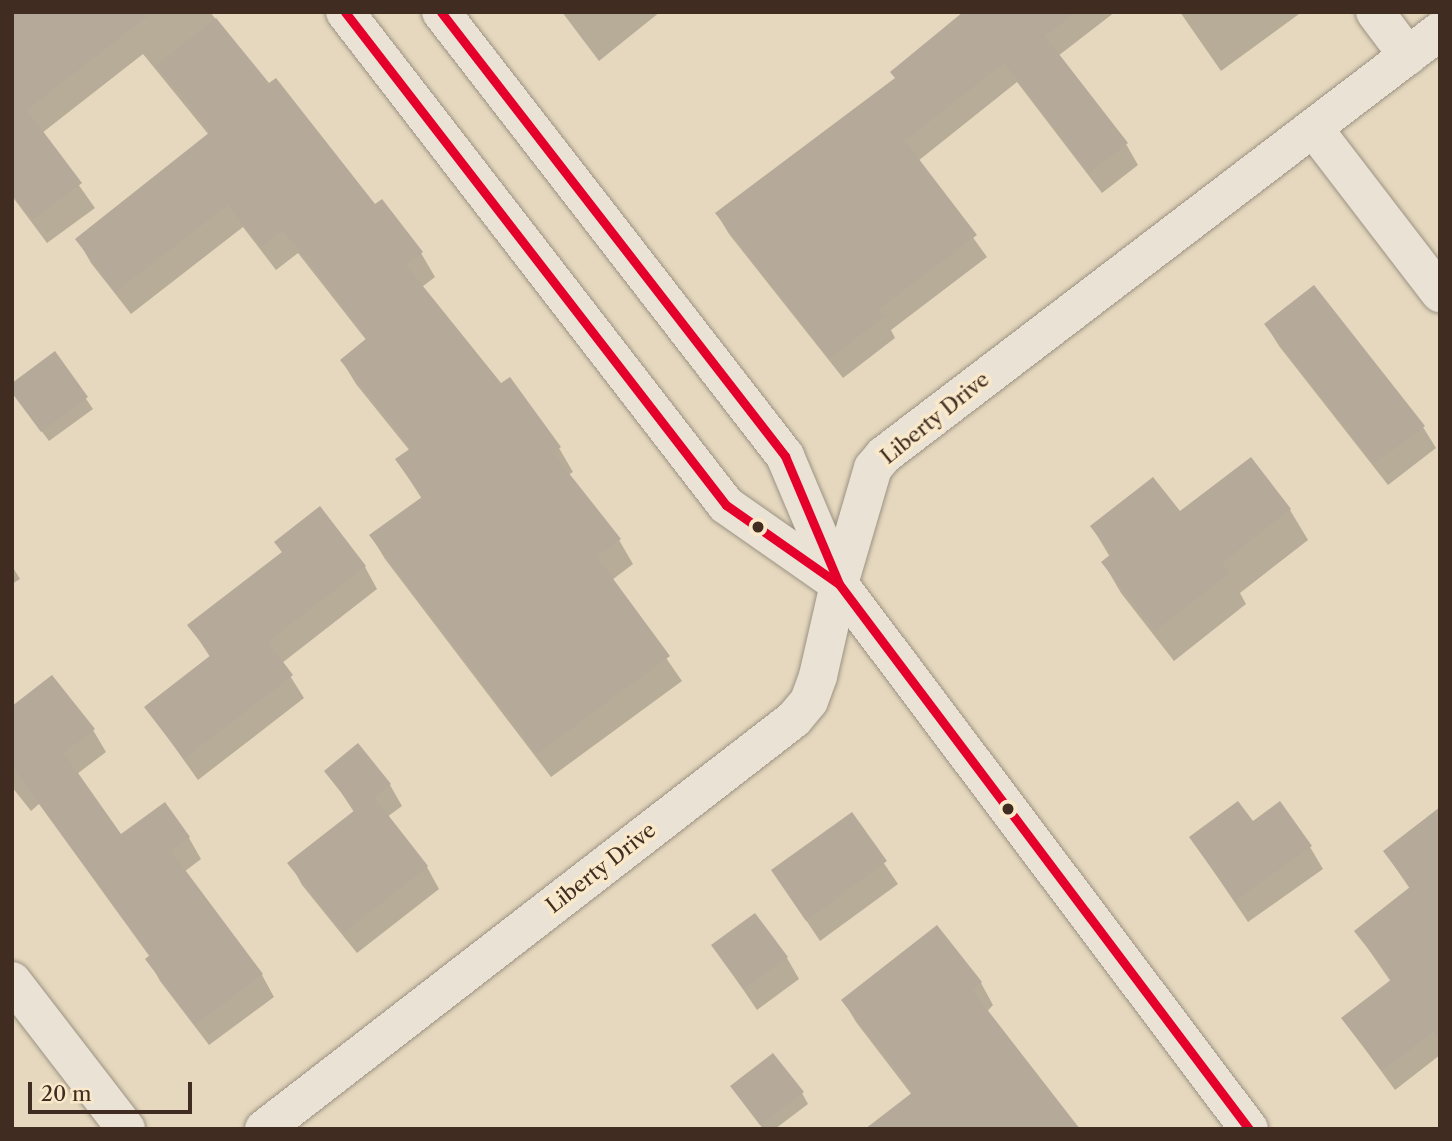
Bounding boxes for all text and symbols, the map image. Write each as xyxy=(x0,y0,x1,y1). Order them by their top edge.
street label: Liberty Drive xyxy=(876,366,994,470)
unlabelled marker xyxy=(751,520,765,534)
unlabelled marker xyxy=(1001,802,1015,816)
street label: Liberty Drive xyxy=(541,817,661,919)
scale bar xyxy=(32,1068,196,1112)
text: 20 m xyxy=(41,1081,92,1106)

